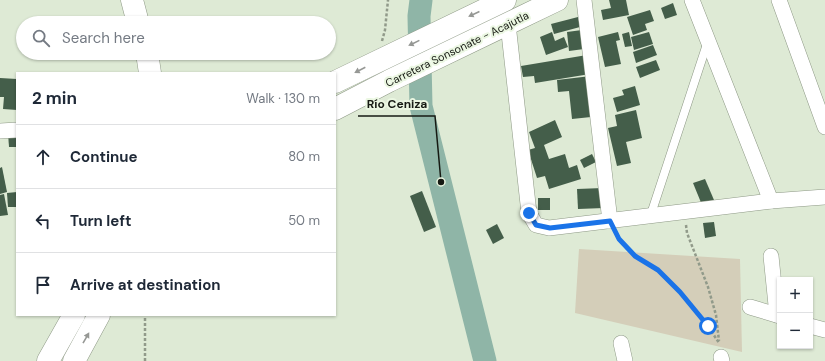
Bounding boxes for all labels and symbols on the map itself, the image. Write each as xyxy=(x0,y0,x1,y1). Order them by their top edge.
street label: Carretera Sonsonate - Acajutla xyxy=(383,8,531,90)
one-way arrow xyxy=(469,11,480,17)
one-way arrow xyxy=(408,40,420,46)
one-way arrow xyxy=(354,67,365,73)
callout: Río Ceniza xyxy=(358,92,435,116)
text: Río Ceniza xyxy=(367,96,427,112)
route end xyxy=(520,204,538,222)
route start xyxy=(699,317,717,335)
one-way arrow xyxy=(83,332,90,344)

